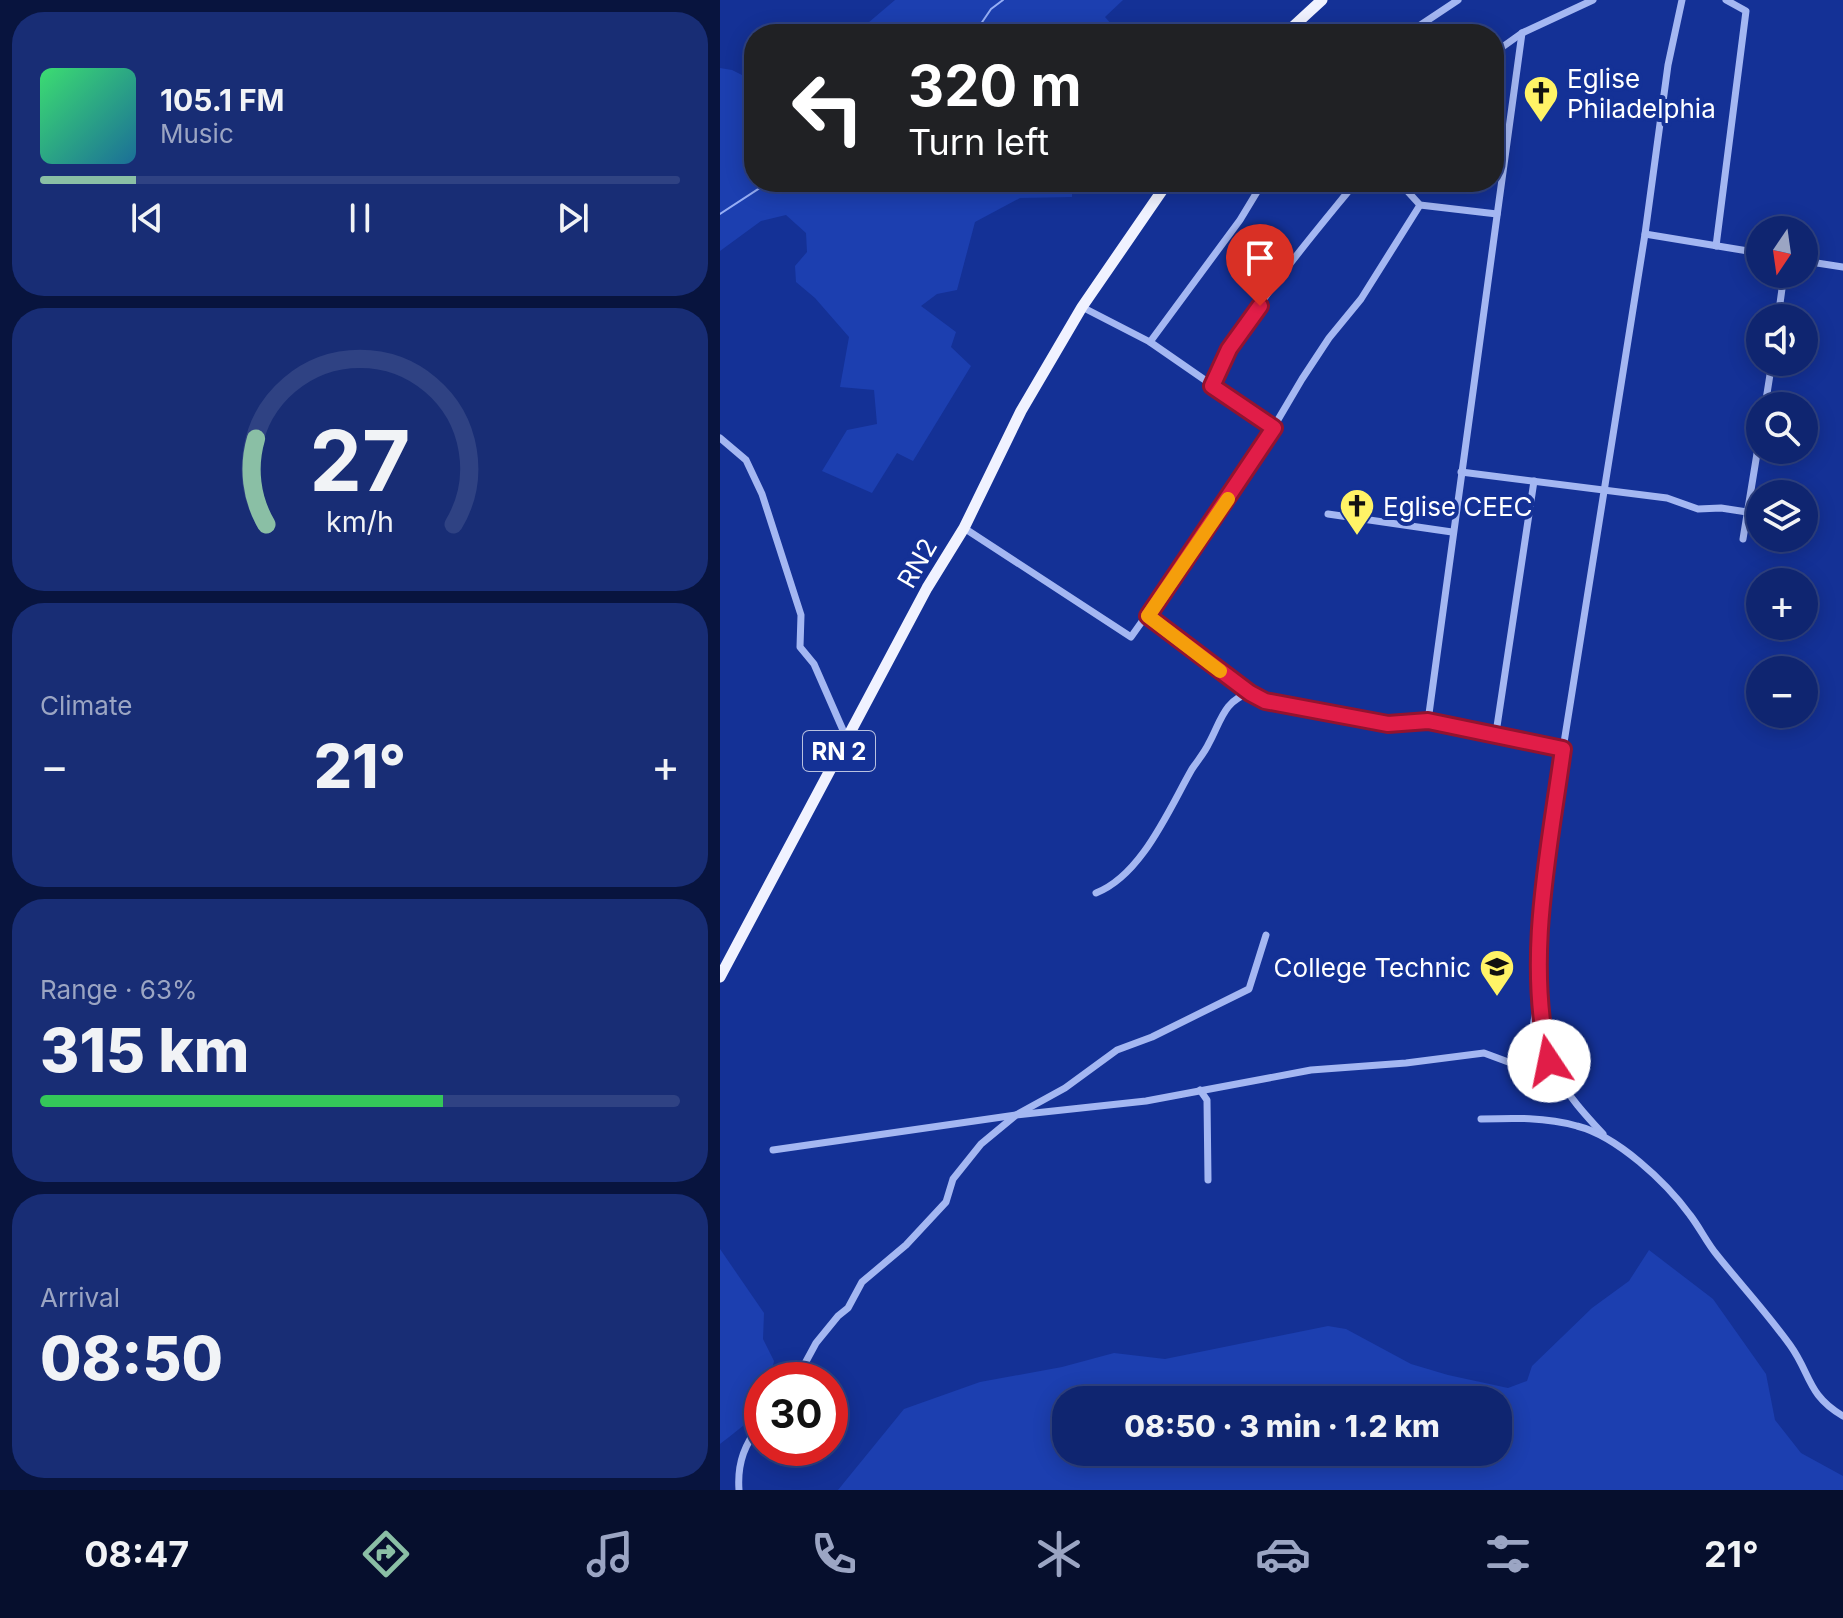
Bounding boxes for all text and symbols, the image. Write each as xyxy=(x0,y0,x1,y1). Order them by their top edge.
text: 320 m xyxy=(908,52,1082,120)
icon: left xyxy=(776,56,880,160)
place label: Eglise Philadelphia xyxy=(1567,63,1716,124)
church icon: Eglise Philadelphia xyxy=(1522,74,1560,124)
text: 105.1 FM xyxy=(160,82,285,118)
text: Music xyxy=(160,118,234,149)
text: Turn left xyxy=(908,120,1049,164)
icon: previous xyxy=(125,196,169,240)
icon: pause xyxy=(338,196,382,240)
icon: next xyxy=(551,196,595,240)
north arrow xyxy=(1746,216,1818,288)
map controls xyxy=(1746,216,1818,728)
pin xyxy=(1226,224,1294,306)
icon: arrive xyxy=(1238,236,1282,280)
button: sound xyxy=(1746,304,1818,376)
button: search xyxy=(1746,392,1818,464)
text: 27 xyxy=(310,410,410,511)
button: layers xyxy=(1746,480,1818,552)
church icon: Eglise CEEC xyxy=(1338,487,1376,537)
place label: Eglise CEEC xyxy=(1383,491,1533,522)
text: km/h xyxy=(326,505,394,540)
street label: RN2 xyxy=(891,533,943,593)
button: + xyxy=(1746,568,1818,640)
button: − xyxy=(1746,656,1818,728)
text: Climate xyxy=(40,690,132,721)
text: 21° xyxy=(314,730,406,802)
road number: RN 2 xyxy=(803,731,875,771)
text: − xyxy=(40,739,69,793)
text: + xyxy=(651,739,680,793)
school or university icon: College Technic xyxy=(1478,948,1516,998)
place label: College Technic xyxy=(1274,952,1471,983)
text: Range · 63% xyxy=(40,974,198,1005)
text: 315 km xyxy=(40,1014,249,1086)
position arrow xyxy=(1507,1019,1591,1103)
text: Arrival xyxy=(40,1282,120,1313)
text: 08:50 xyxy=(40,1322,223,1394)
speed limit sign: 30 xyxy=(744,1362,848,1466)
text: 08:50 · 3 min · 1.2 km xyxy=(1124,1408,1440,1444)
icon: directions xyxy=(358,1526,414,1582)
icon: music xyxy=(582,1526,638,1582)
icon: phone xyxy=(806,1526,862,1582)
icon: climate xyxy=(1031,1526,1087,1582)
icon: car xyxy=(1255,1526,1311,1582)
icon: filters xyxy=(1480,1526,1536,1582)
text: 08:47 xyxy=(84,1532,189,1576)
text: 21° xyxy=(1704,1532,1759,1576)

